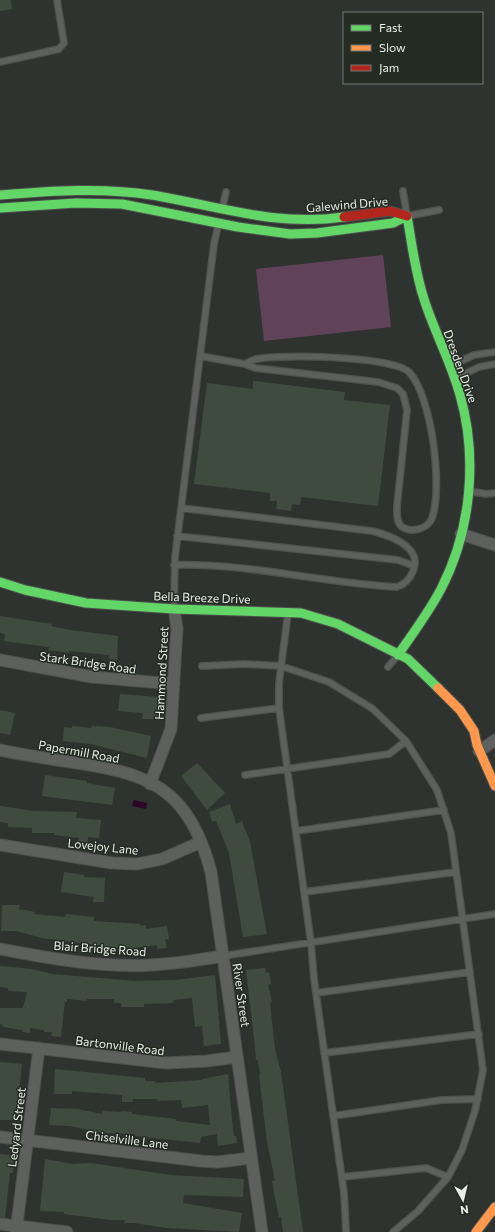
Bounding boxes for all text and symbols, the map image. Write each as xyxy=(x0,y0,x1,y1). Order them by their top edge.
legend xyxy=(343,12,483,84)
text: Fast xyxy=(379,20,402,34)
text: Slow xyxy=(379,40,406,54)
text: Jam xyxy=(379,60,399,75)
street label: Galewind Drive xyxy=(305,193,389,215)
street label: Dresden Drive xyxy=(441,328,481,404)
street label: Bella Breeze Drive xyxy=(153,588,251,606)
street label: Hammond Street xyxy=(152,626,170,720)
street label: Stark Bridge Road xyxy=(39,648,137,676)
street label: Papermill Road xyxy=(37,737,121,765)
street label: Lovejoy Lane xyxy=(67,835,139,857)
street label: Blair Bridge Road xyxy=(53,938,147,958)
street label: River Street xyxy=(231,962,253,1028)
street label: Bartonville Road xyxy=(75,1033,165,1057)
street label: Ledyard Street xyxy=(4,1086,28,1168)
street label: Chiselville Lane xyxy=(85,1127,169,1151)
north arrow xyxy=(443,1180,483,1220)
text: N xyxy=(459,1203,469,1217)

